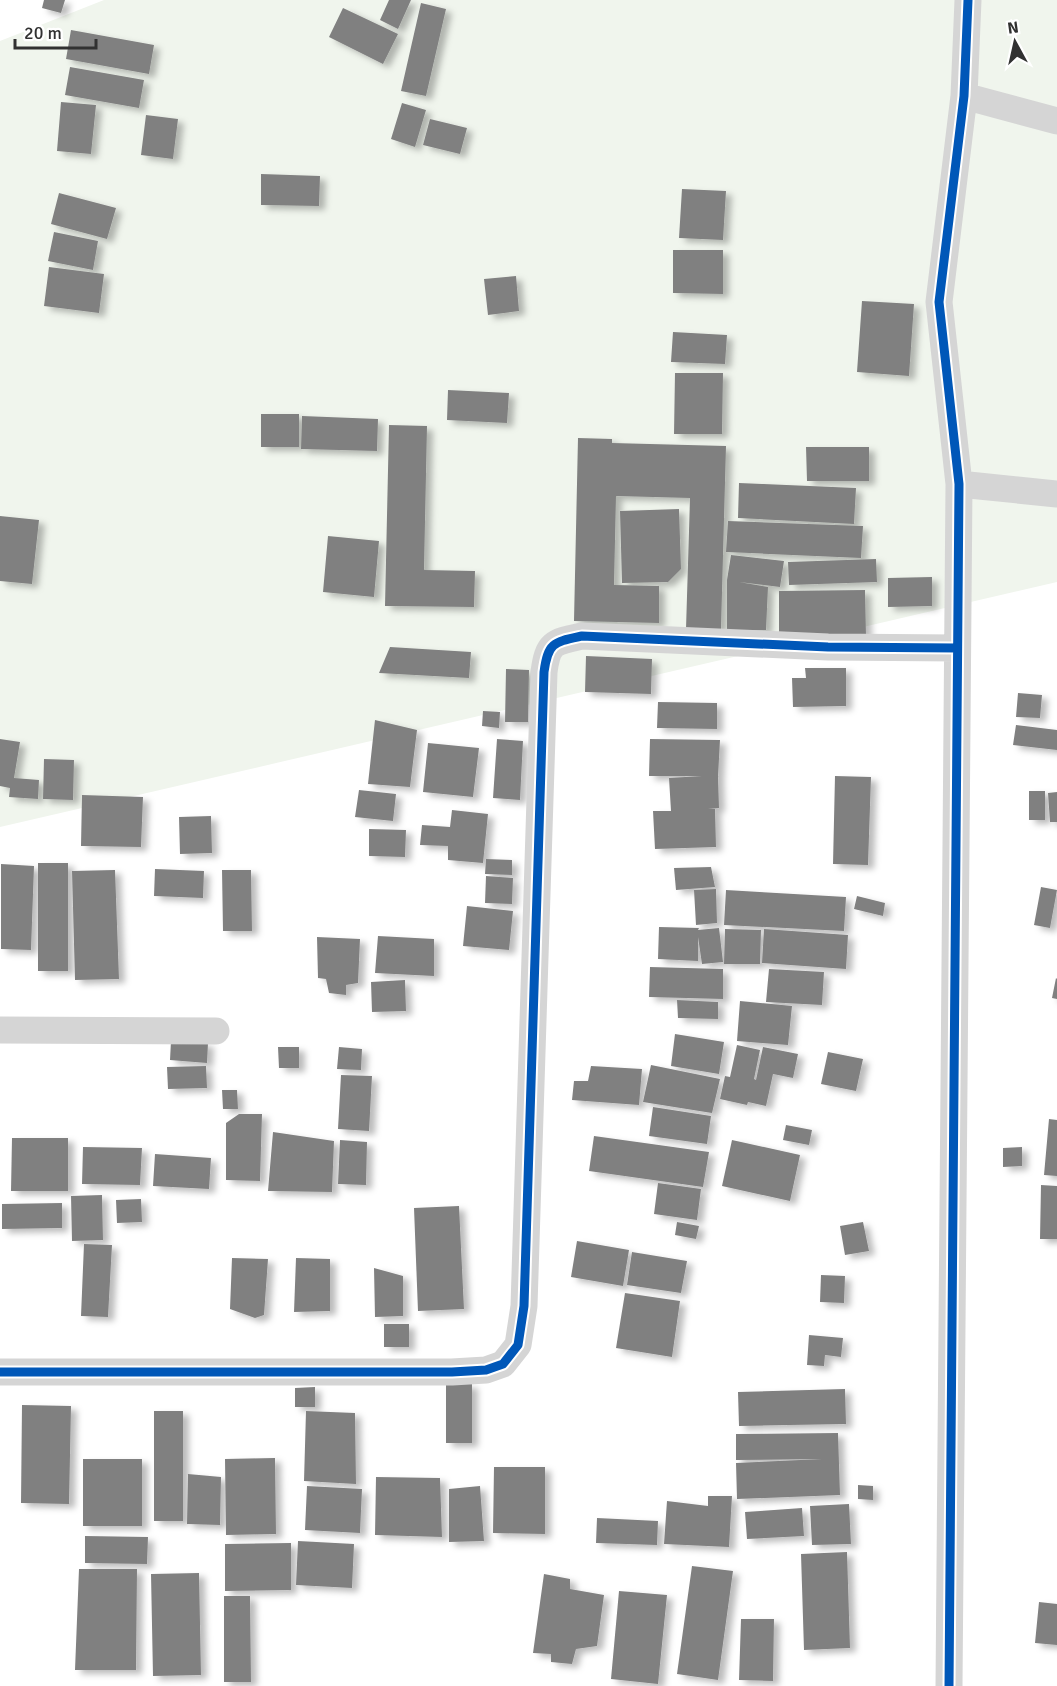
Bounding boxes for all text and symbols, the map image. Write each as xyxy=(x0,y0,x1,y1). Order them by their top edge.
scale bar xyxy=(15,12,96,50)
north arrow xyxy=(985,12,1045,72)
text: N xyxy=(1006,17,1020,39)
text: 20 m xyxy=(24,22,62,44)

